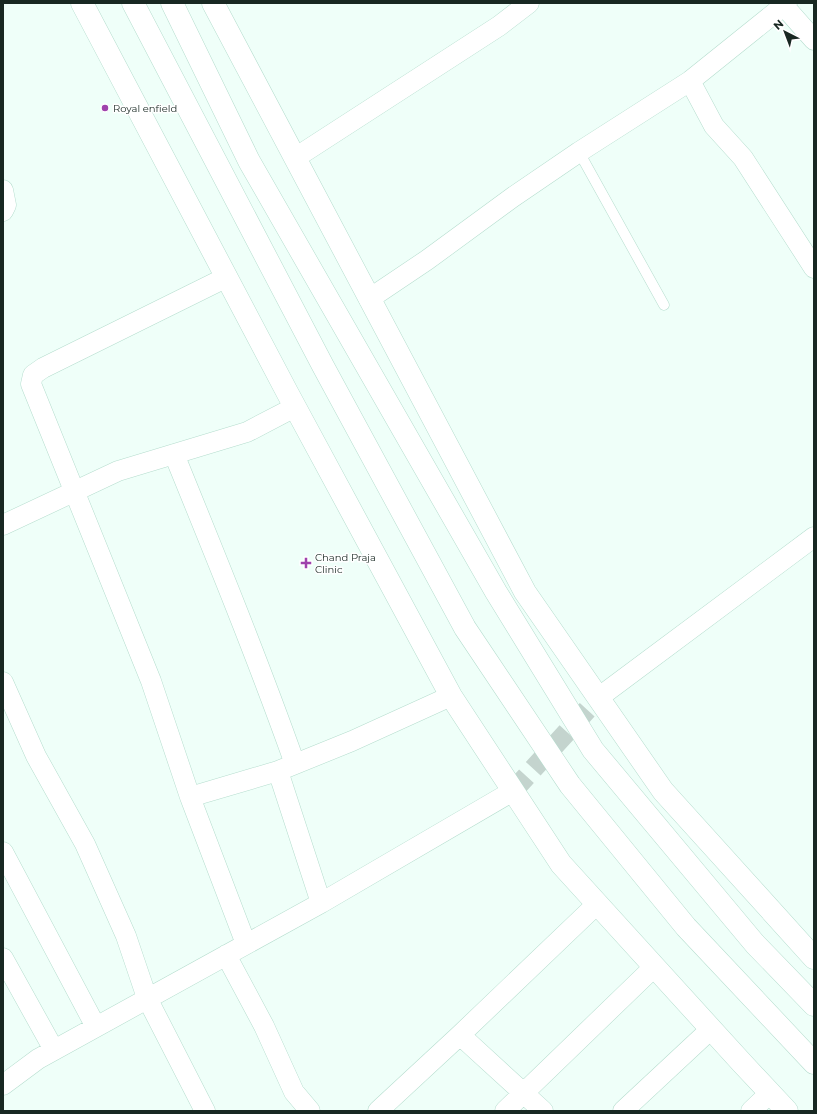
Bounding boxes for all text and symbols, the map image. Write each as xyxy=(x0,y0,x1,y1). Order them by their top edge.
north arrow xyxy=(765,12,805,52)
text: N xyxy=(770,16,786,33)
place label: Royal enfield xyxy=(113,102,177,115)
marker: Royal enfield xyxy=(100,103,110,113)
place label: Chand Praja Clinic xyxy=(315,551,376,576)
marker: Chand Praja Clinic xyxy=(300,557,312,569)

